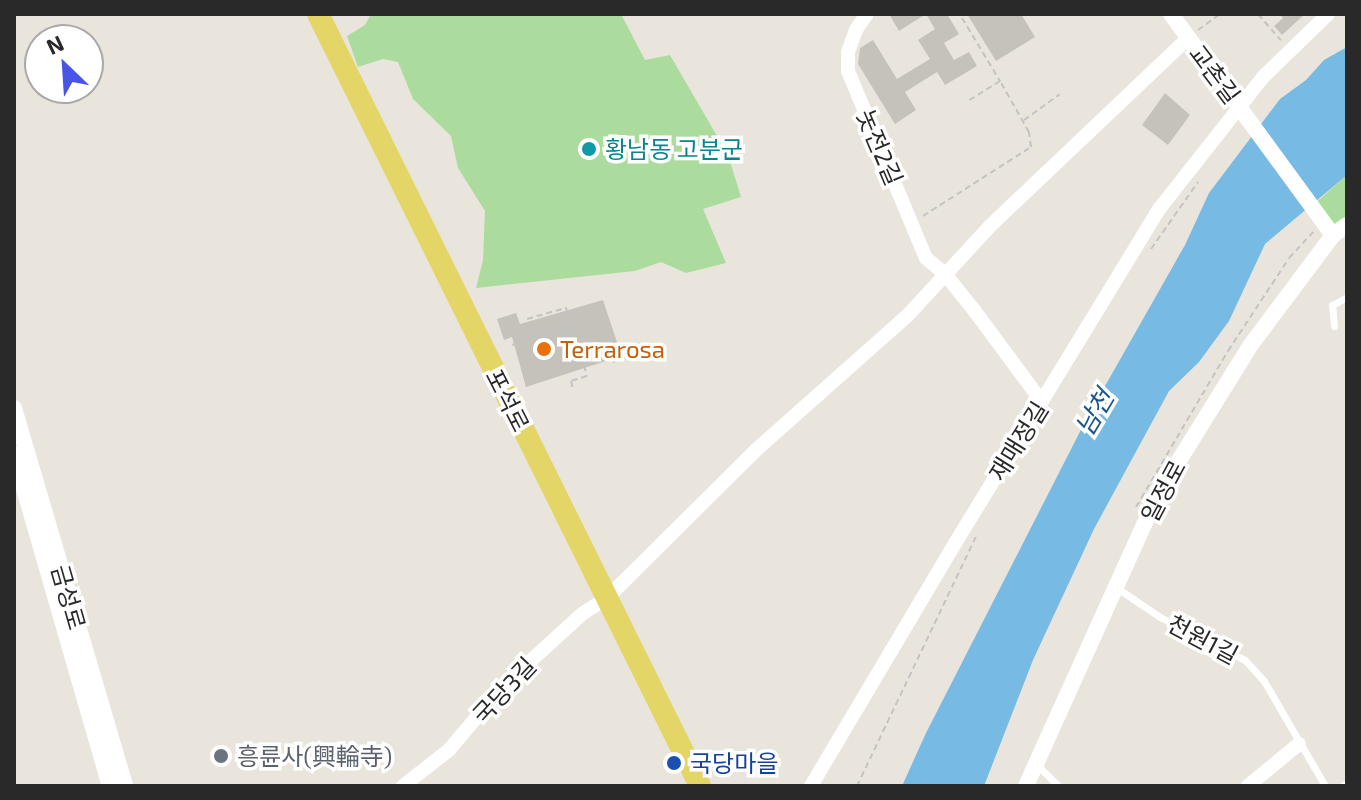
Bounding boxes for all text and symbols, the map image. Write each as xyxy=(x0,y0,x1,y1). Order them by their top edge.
north arrow xyxy=(24,24,104,104)
text: N xyxy=(42,29,67,59)
street label: 교촌길 xyxy=(1184,39,1246,109)
street label: 놋전2길 xyxy=(851,105,909,189)
place label: 황남동 고분군 xyxy=(605,135,743,163)
marker: 황남동 고분군 xyxy=(580,140,598,158)
place label: Terrarosa xyxy=(560,335,665,363)
marker: Terrarosa xyxy=(535,340,553,358)
street label: 포석로 xyxy=(480,364,536,436)
water label: 남천 xyxy=(1068,383,1120,441)
street label: 재매정길 xyxy=(982,396,1054,486)
street label: 일정로 xyxy=(1135,455,1191,527)
street label: 금성로 xyxy=(46,561,92,633)
street label: 천원1길 xyxy=(1163,608,1243,670)
street label: 국당3길 xyxy=(466,651,542,729)
place label: 흥륜사(興輪寺) xyxy=(237,742,392,770)
marker: 흥륜사(興輪寺) xyxy=(212,747,230,765)
place label: 국당마을 xyxy=(690,749,778,777)
marker: 국당마을 xyxy=(665,754,683,772)

